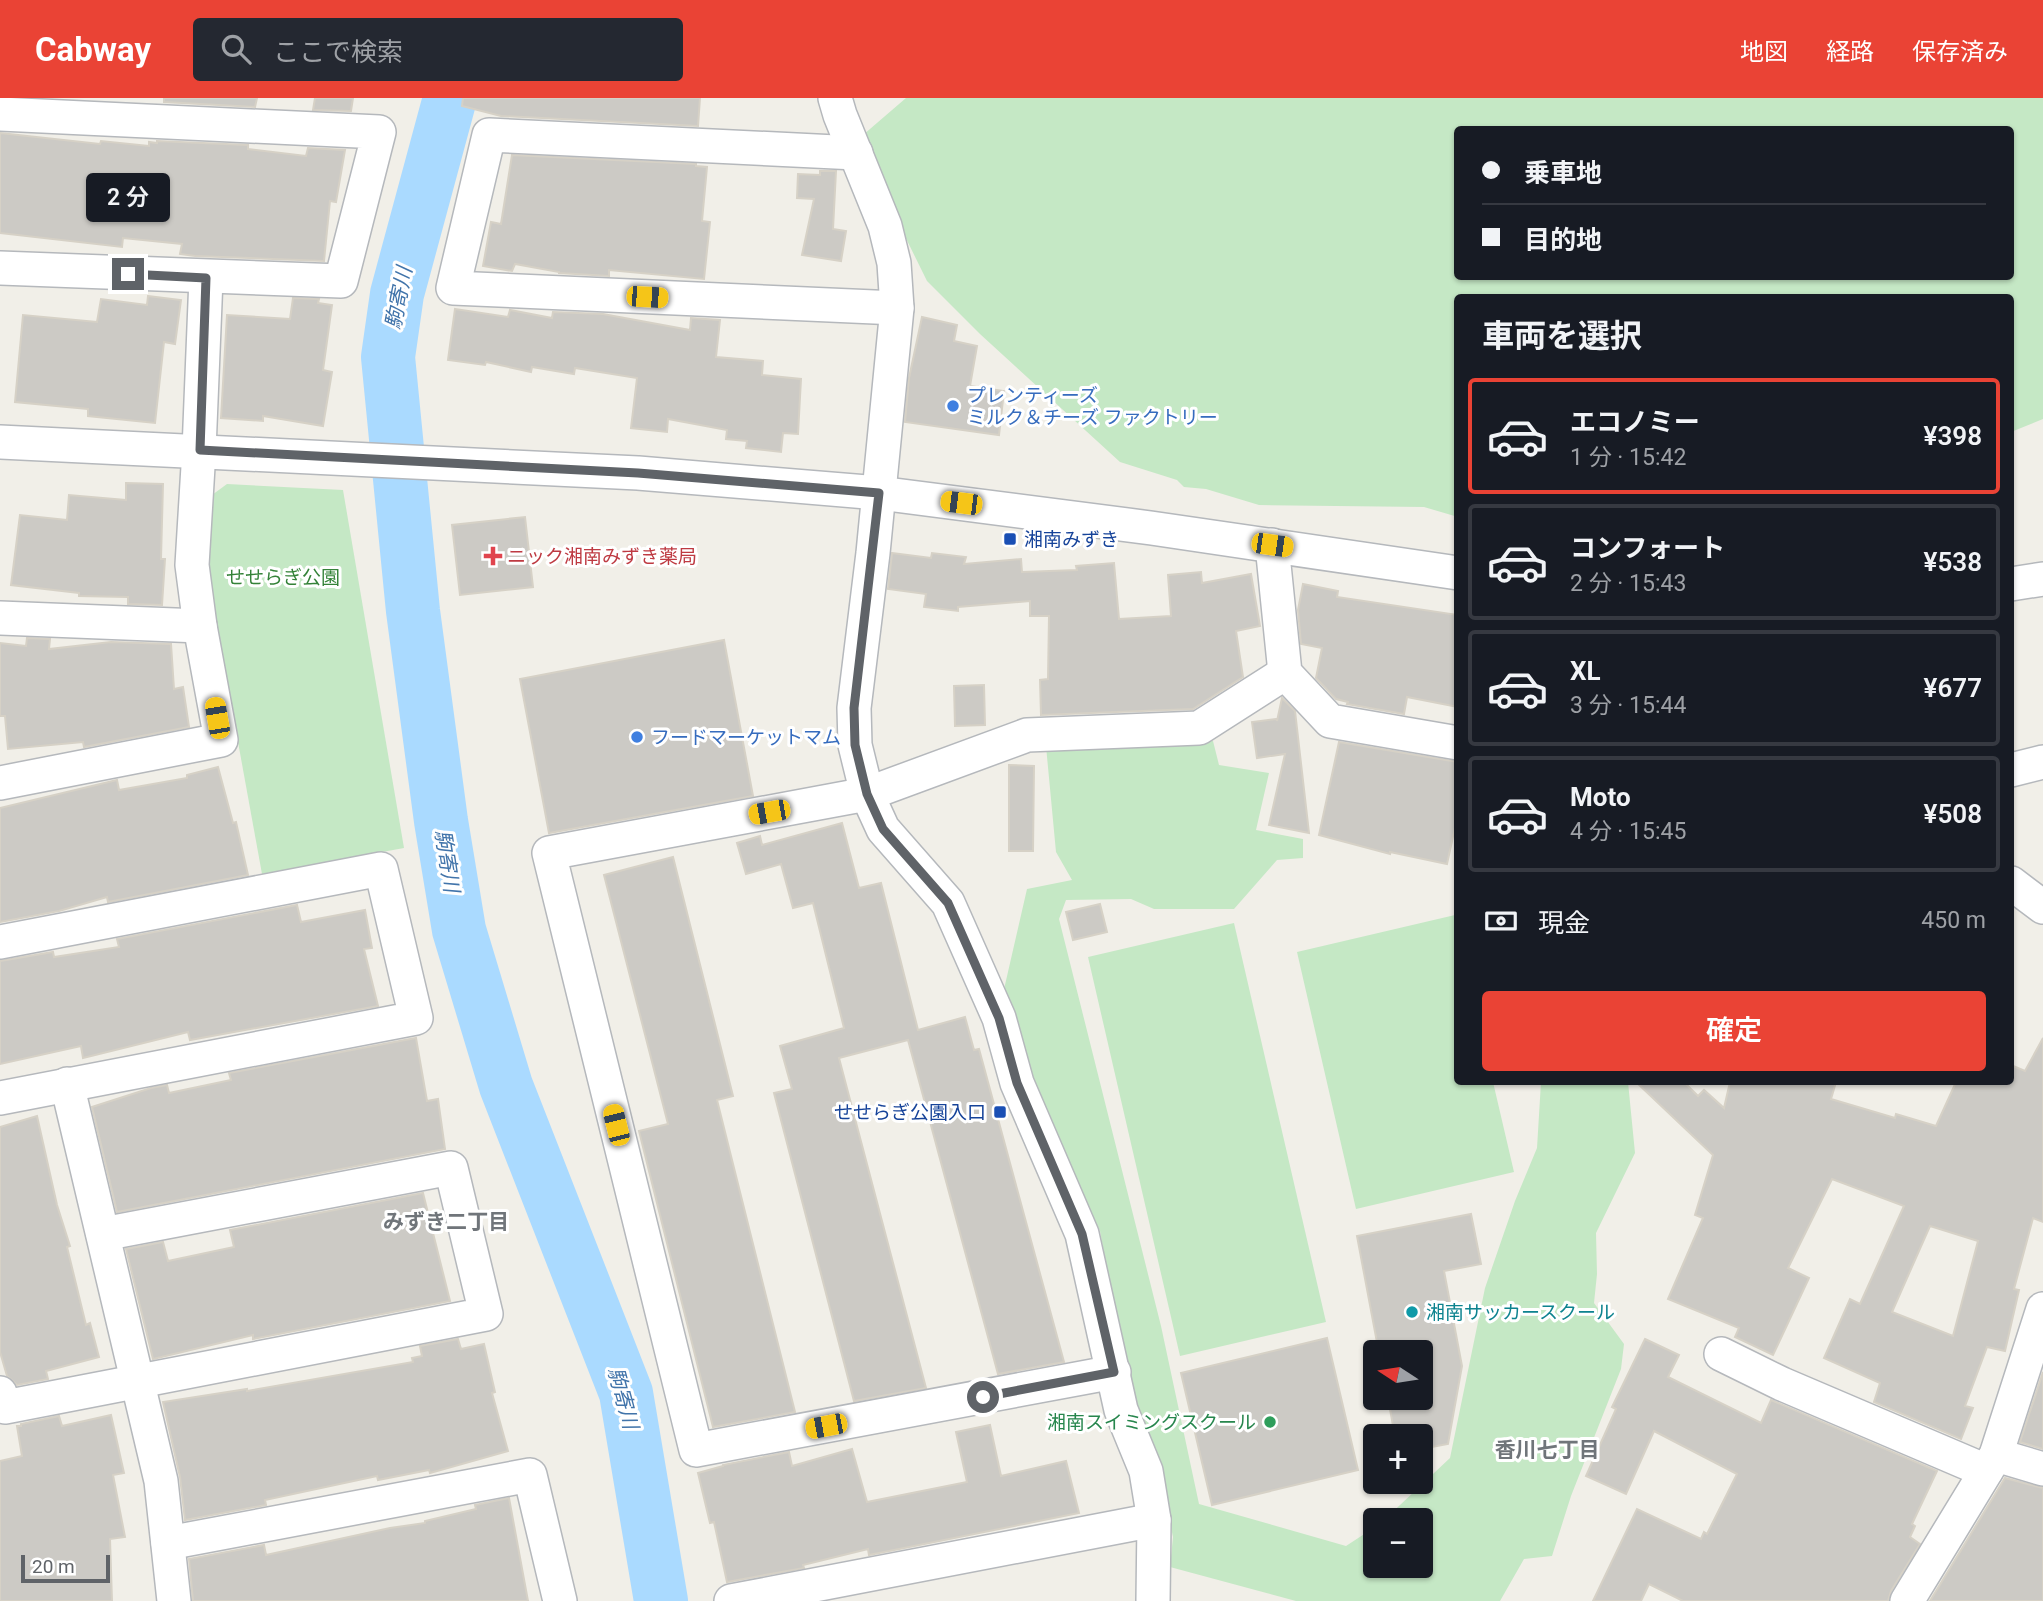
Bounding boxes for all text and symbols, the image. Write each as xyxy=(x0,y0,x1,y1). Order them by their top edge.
search box xyxy=(193,18,683,81)
text: Cabway xyxy=(35,30,151,69)
icon: search xyxy=(217,30,255,68)
text: ここで検索 xyxy=(273,37,403,67)
text: 地図 xyxy=(1740,38,1788,66)
text: 経路 xyxy=(1826,38,1874,66)
text: 保存済み xyxy=(1912,38,2008,66)
text: 乗車地 xyxy=(1524,158,1602,188)
callout: 2 分 xyxy=(86,172,170,222)
text: 2 分 xyxy=(107,184,149,211)
text: 目的地 xyxy=(1524,225,1602,255)
route end xyxy=(112,258,144,290)
water label: 駒寄川 xyxy=(381,263,417,331)
car xyxy=(626,285,669,309)
text: 車両を選択 xyxy=(1482,317,1642,355)
place label: プレンティーズ ミルク＆チーズ ファクトリー xyxy=(967,384,1218,429)
marker: プレンティーズ ミルク＆チーズ ファクトリー xyxy=(945,398,961,414)
icon: car xyxy=(1486,405,1549,468)
text: エコノミー xyxy=(1570,407,1700,437)
text: ¥398 xyxy=(1924,421,1982,451)
text: 1 分 · 15:42 xyxy=(1570,444,1686,471)
car xyxy=(939,490,984,516)
place label: 湘南みずき xyxy=(1024,528,1119,551)
marker: 湘南みずき xyxy=(1002,531,1018,547)
icon: car xyxy=(1486,531,1549,594)
car xyxy=(1250,532,1295,558)
text: コンフォート xyxy=(1570,533,1725,563)
place label: ニック湘南みずき薬局 xyxy=(507,545,697,568)
text: ¥538 xyxy=(1924,547,1982,577)
marker: ニック湘南みずき薬局 xyxy=(485,548,501,564)
park label: せせらぎ公園 xyxy=(226,566,340,589)
text: 2 分 · 15:43 xyxy=(1570,570,1686,597)
text: XL xyxy=(1570,656,1601,686)
icon: car xyxy=(1486,657,1549,720)
text: ¥677 xyxy=(1924,673,1982,703)
text: 3 分 · 15:44 xyxy=(1570,692,1686,719)
car xyxy=(204,695,231,741)
place label: フードマーケットマム xyxy=(651,726,841,749)
marker: フードマーケットマム xyxy=(629,729,645,745)
text: Moto xyxy=(1570,782,1631,812)
icon: car xyxy=(1486,783,1549,846)
car xyxy=(747,798,792,826)
text: ¥508 xyxy=(1924,799,1982,829)
text: 4 分 · 15:45 xyxy=(1570,818,1686,845)
water label: 駒寄川 xyxy=(430,828,464,896)
icon: cash xyxy=(1482,902,1520,940)
text: 450 m xyxy=(1921,907,1986,934)
text: 現金 xyxy=(1538,908,1590,938)
button: 確定 xyxy=(1482,991,1986,1071)
place label: せせらぎ公園入口 xyxy=(834,1101,986,1124)
car xyxy=(601,1102,632,1148)
marker: せせらぎ公園入口 xyxy=(992,1104,1008,1120)
district label: みずき二丁目 xyxy=(383,1210,509,1234)
place label: 湘南サッカースクール xyxy=(1426,1301,1615,1324)
marker: 湘南サッカースクール xyxy=(1404,1304,1420,1320)
north arrow xyxy=(1363,1340,1433,1410)
map controls xyxy=(1363,1340,1433,1578)
water label: 駒寄川 xyxy=(603,1364,643,1433)
route start xyxy=(967,1381,999,1413)
place label: 湘南スイミングスクール xyxy=(1047,1411,1256,1434)
car xyxy=(804,1412,849,1440)
marker: 湘南スイミングスクール xyxy=(1262,1414,1278,1430)
button: + xyxy=(1363,1424,1433,1494)
district label: 香川七丁目 xyxy=(1495,1438,1600,1462)
button: − xyxy=(1363,1508,1433,1578)
scale bar xyxy=(21,1552,110,1584)
text: 20 m xyxy=(32,1555,75,1578)

